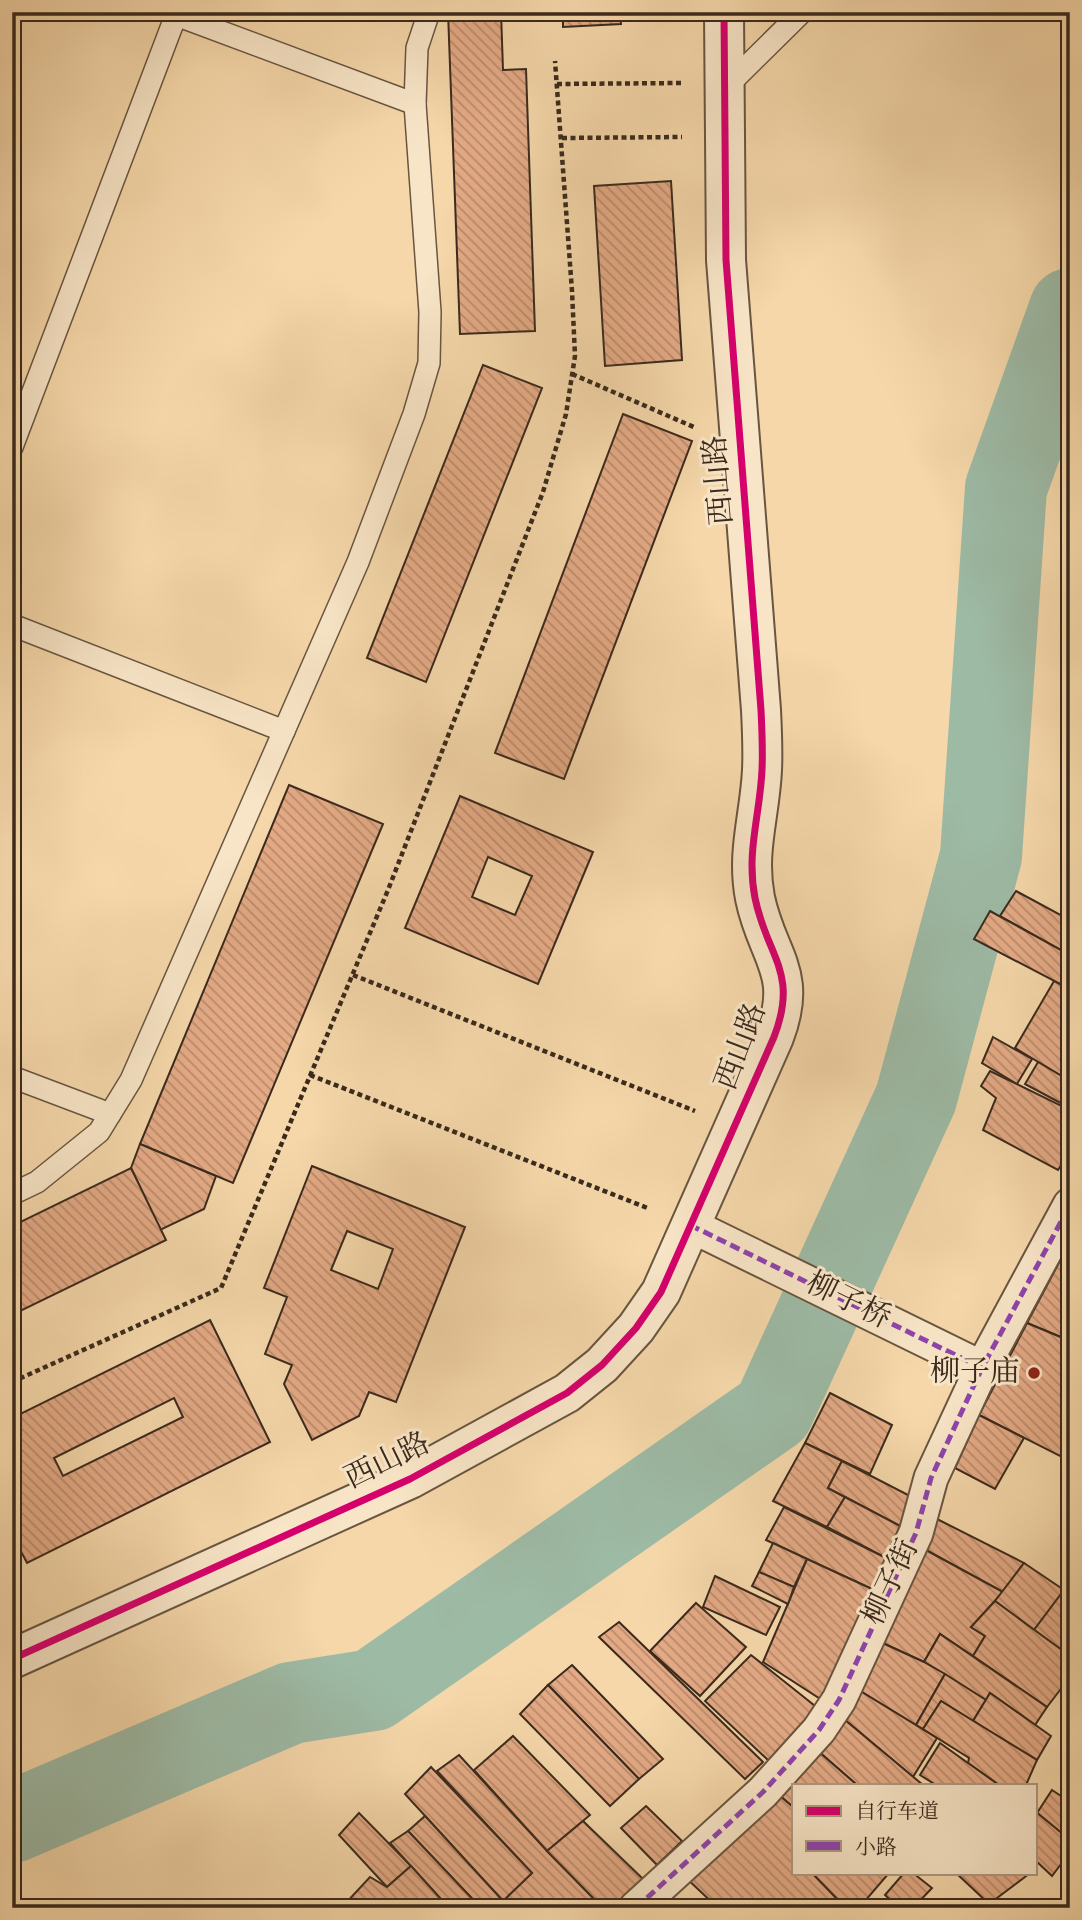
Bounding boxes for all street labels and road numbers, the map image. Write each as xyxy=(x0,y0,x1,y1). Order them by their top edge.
street label: 西山路 xyxy=(695,433,745,527)
street label: 西山路 xyxy=(706,997,778,1097)
street label: 柳子桥 xyxy=(798,1263,898,1341)
street label: 西山路 xyxy=(338,1423,438,1501)
street label: 柳子街 xyxy=(853,1533,931,1633)

